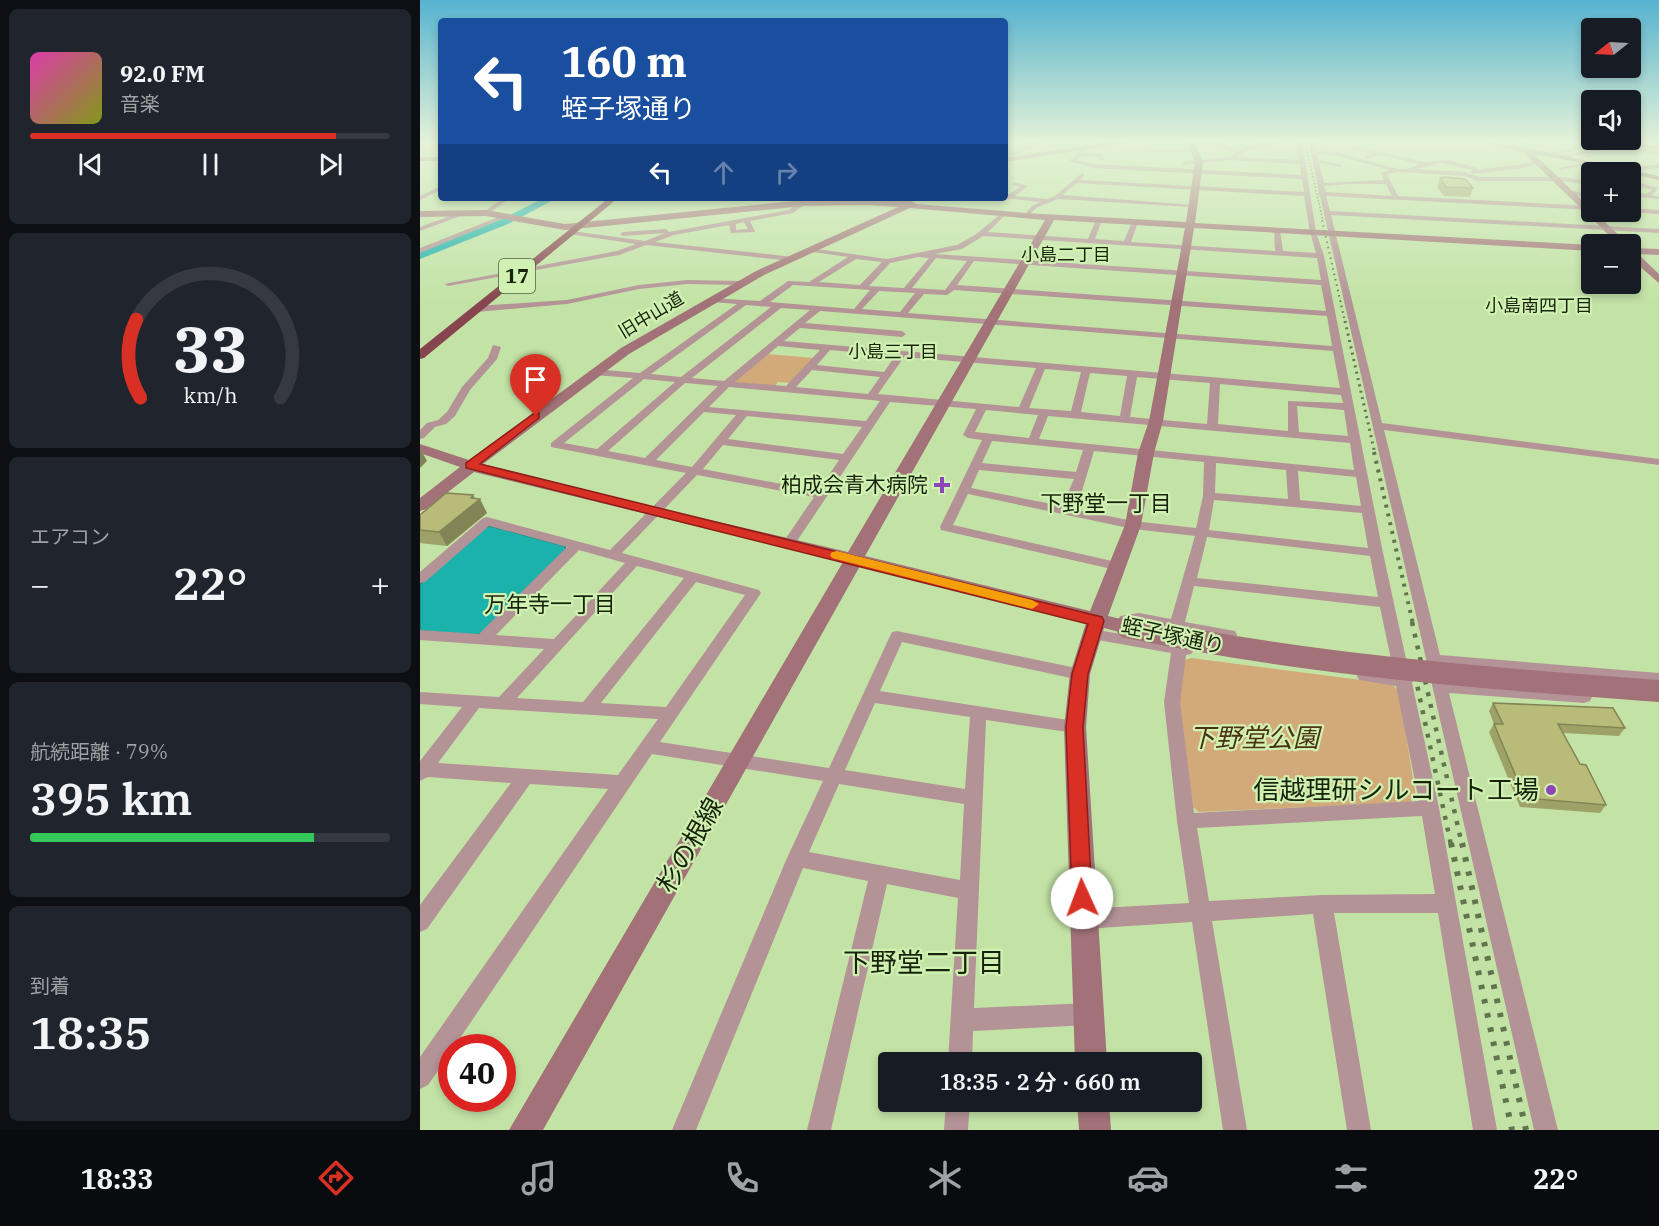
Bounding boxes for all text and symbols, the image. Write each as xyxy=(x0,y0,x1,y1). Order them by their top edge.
north arrow xyxy=(1581,18,1641,78)
map controls xyxy=(1581,18,1641,294)
text: 160 m xyxy=(561,34,687,89)
icon: left xyxy=(462,42,540,120)
text: 92.0 FM xyxy=(120,59,205,88)
text: 音楽 xyxy=(120,90,160,117)
text: 蛭子塚通り xyxy=(561,90,696,125)
button: sound xyxy=(1581,90,1641,150)
icon: previous xyxy=(74,148,107,181)
icon: pause xyxy=(194,148,227,181)
icon: next xyxy=(314,148,347,181)
icon: left xyxy=(644,156,677,189)
icon: ahead xyxy=(707,156,740,189)
icon: right xyxy=(770,156,803,189)
button: + xyxy=(1581,162,1641,222)
button: − xyxy=(1581,234,1641,294)
district label: 小島二丁目 xyxy=(1021,243,1111,266)
road number: 17 xyxy=(499,259,535,293)
street label: 旧中山道 xyxy=(614,286,688,343)
district label: 小島南四丁目 xyxy=(1485,294,1593,317)
text: 33 xyxy=(173,308,247,389)
district label: 小島三丁目 xyxy=(848,340,938,363)
pin xyxy=(510,354,561,416)
icon: arrive xyxy=(519,363,552,396)
text: km/h xyxy=(183,381,237,409)
place label: 柏成会青木病院 xyxy=(781,470,928,498)
marker: 柏成会青木病院 xyxy=(933,476,951,494)
district label: 下野堂一丁目 xyxy=(1040,488,1172,517)
text: エアコン xyxy=(30,523,110,550)
text: 22° xyxy=(172,554,248,612)
text: − xyxy=(30,563,50,606)
text: + xyxy=(370,563,390,606)
district label: 万年寺一丁目 xyxy=(484,589,616,618)
street label: 蛭子塚通り xyxy=(1119,610,1227,660)
park label: 下野堂公園 xyxy=(1189,720,1323,754)
text: 航続距離 · 79% xyxy=(30,738,168,765)
text: 395 km xyxy=(30,769,192,827)
place label: 信越理研シルコート工場 xyxy=(1254,772,1539,806)
marker: 信越理研シルコート工場 xyxy=(1544,783,1558,797)
street label: 杉の根線 xyxy=(648,791,730,898)
position arrow xyxy=(1050,866,1114,930)
district label: 下野堂二丁目 xyxy=(843,944,1005,979)
text: 到着 xyxy=(30,972,70,999)
text: 18:35 xyxy=(30,1003,151,1061)
speed limit sign: 40 xyxy=(438,1034,516,1112)
text: 18:35 · 2 分 · 660 m xyxy=(939,1067,1141,1096)
icon: directions xyxy=(315,1157,357,1199)
icon: music xyxy=(518,1157,560,1199)
icon: phone xyxy=(721,1157,763,1199)
icon: climate xyxy=(924,1157,966,1199)
icon: car xyxy=(1127,1157,1169,1199)
icon: filters xyxy=(1330,1157,1372,1199)
text: 18:33 xyxy=(81,1161,154,1196)
text: 22° xyxy=(1533,1161,1578,1196)

